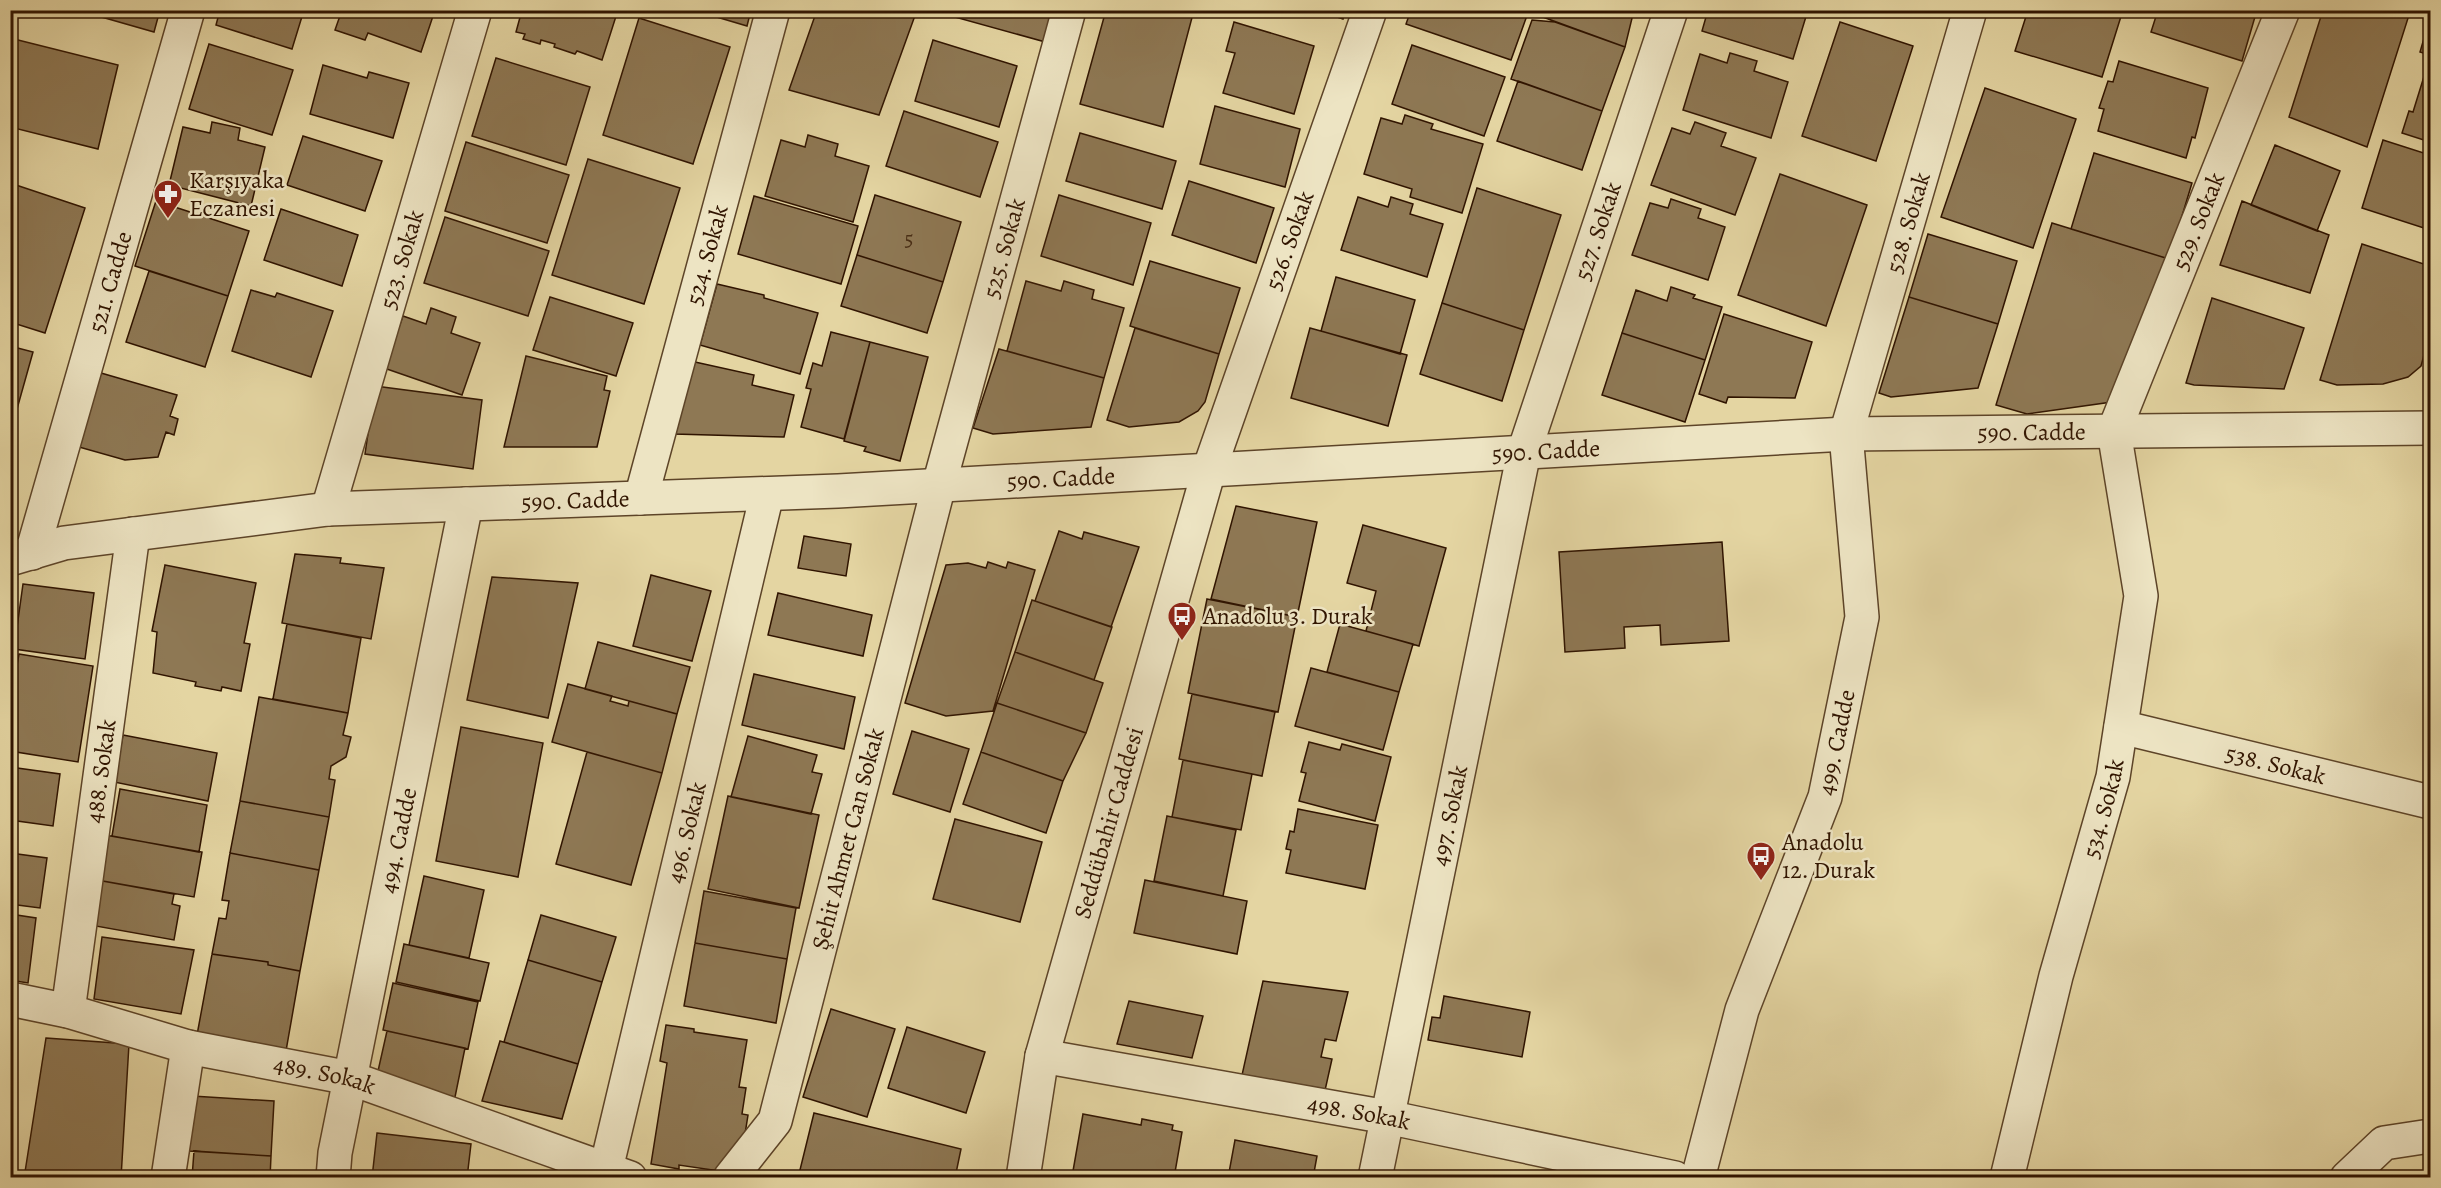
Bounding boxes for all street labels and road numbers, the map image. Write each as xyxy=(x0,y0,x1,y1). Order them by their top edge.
street label: 529. Sokak xyxy=(2164,167,2232,275)
street label: 528. Sokak xyxy=(1878,168,1938,277)
street label: 527. Sokak xyxy=(1566,177,1629,285)
street label: 526. Sokak xyxy=(1257,186,1322,294)
street label: 525. Sokak xyxy=(975,194,1033,302)
street label: 524. Sokak xyxy=(678,201,736,309)
street label: 523. Sokak xyxy=(372,206,431,313)
street label: 521. Cadde xyxy=(80,227,140,337)
street label: 590. Cadde xyxy=(1977,416,2086,449)
street label: 590. Cadde xyxy=(1491,432,1601,470)
street label: 590. Cadde xyxy=(1006,459,1116,497)
street label: 590. Cadde xyxy=(521,482,630,518)
street label: 499. Cadde xyxy=(1810,687,1863,798)
street label: 488. Sokak xyxy=(78,717,124,825)
street label: Seddübahir Caddesi xyxy=(1066,723,1151,922)
street label: Şehit Ahmet Can Sokak xyxy=(804,724,892,953)
street label: 538. Sokak xyxy=(2222,737,2329,792)
street label: 534. Sokak xyxy=(2075,757,2132,862)
street label: 497. Sokak xyxy=(1423,762,1475,869)
street label: 496. Sokak xyxy=(659,778,714,886)
street label: 494. Cadde xyxy=(372,785,424,896)
street label: 489. Sokak xyxy=(271,1048,380,1102)
street label: 498. Sokak xyxy=(1305,1087,1413,1138)

